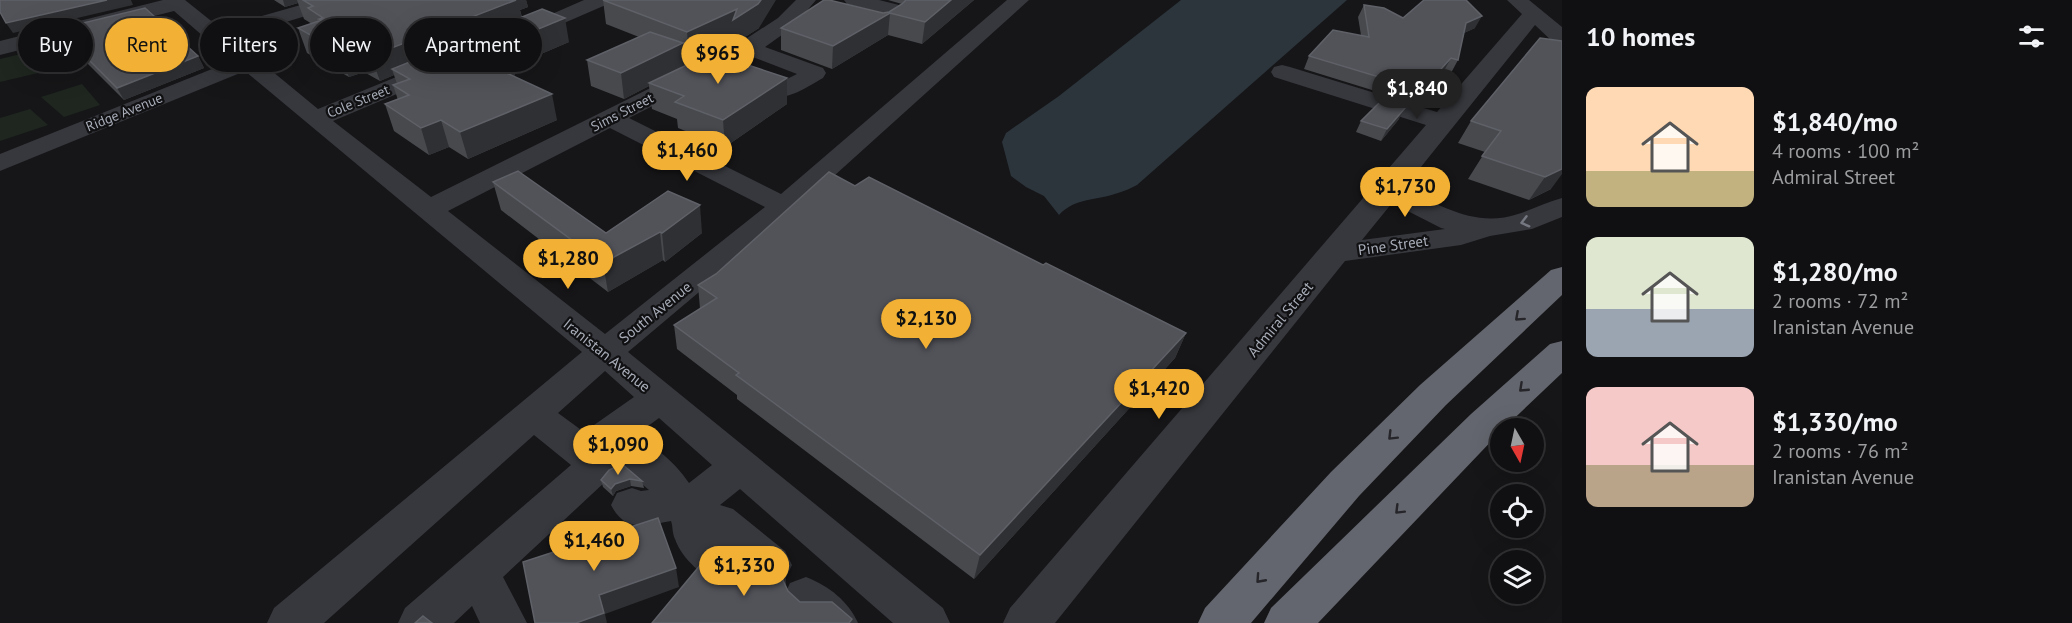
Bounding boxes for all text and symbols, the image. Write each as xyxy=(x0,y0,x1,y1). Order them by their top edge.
chip: Buy xyxy=(18,18,93,72)
chip: Rent xyxy=(105,18,188,72)
chip: Filters xyxy=(200,18,298,72)
chip: New xyxy=(310,18,392,72)
chip: Apartment xyxy=(404,18,542,72)
text: 10 homes xyxy=(1586,20,1695,53)
icon: filters xyxy=(2015,20,2048,53)
pin: $965 xyxy=(682,34,754,85)
text: $965 xyxy=(695,40,741,66)
pin: $1,840 xyxy=(1368,69,1466,120)
text: $1,840 xyxy=(1386,75,1448,101)
street label: Cole Street xyxy=(324,80,392,122)
street label: Ridge Avenue xyxy=(83,88,165,136)
street label: Sims Street xyxy=(588,88,657,135)
text: $1,840/mo xyxy=(1772,105,1898,138)
icon: home xyxy=(1634,111,1706,183)
pin: $1,460 xyxy=(638,131,736,182)
text: $1,460 xyxy=(656,137,718,163)
text: 4 rooms · 100 m² xyxy=(1772,138,1919,164)
text: Admiral Street xyxy=(1772,164,1895,190)
pin: $1,730 xyxy=(1356,167,1454,218)
text: $1,730 xyxy=(1374,173,1436,199)
one-way arrow xyxy=(1520,214,1530,227)
street label: Pine Street xyxy=(1357,231,1429,259)
pin: $1,280 xyxy=(519,239,617,290)
text: $1,280 xyxy=(537,245,599,271)
text: $1,280/mo xyxy=(1772,255,1898,288)
icon: home xyxy=(1634,261,1706,333)
street label: South Avenue xyxy=(615,277,695,347)
street label: Admiral Street xyxy=(1243,278,1317,360)
text: 2 rooms · 72 m² xyxy=(1772,288,1908,314)
pin: $2,130 xyxy=(877,299,975,350)
text: $2,130 xyxy=(895,305,957,331)
one-way arrow xyxy=(1515,310,1526,321)
street label: Iranistan Avenue xyxy=(560,314,654,396)
text: Iranistan Avenue xyxy=(1772,314,1914,340)
pin: $1,420 xyxy=(1110,369,1208,420)
text: $1,420 xyxy=(1128,375,1190,401)
one-way arrow xyxy=(1519,381,1529,392)
text: $1,330/mo xyxy=(1772,405,1898,438)
icon: home xyxy=(1634,411,1706,483)
north arrow xyxy=(1490,418,1544,472)
map controls xyxy=(1490,418,1544,604)
pin: $1,090 xyxy=(569,425,667,476)
one-way arrow xyxy=(1389,429,1400,440)
text: $1,090 xyxy=(587,431,649,457)
text: 2 rooms · 76 m² xyxy=(1772,438,1908,464)
text: Iranistan Avenue xyxy=(1772,464,1914,490)
button: locate xyxy=(1490,484,1544,538)
one-way arrow xyxy=(1395,502,1406,513)
pin: $1,460 xyxy=(545,521,643,572)
text: $1,460 xyxy=(563,527,625,553)
pin: $1,330 xyxy=(695,546,793,597)
button: layers xyxy=(1490,550,1544,604)
text: $1,330 xyxy=(713,552,775,578)
one-way arrow xyxy=(1256,573,1267,583)

